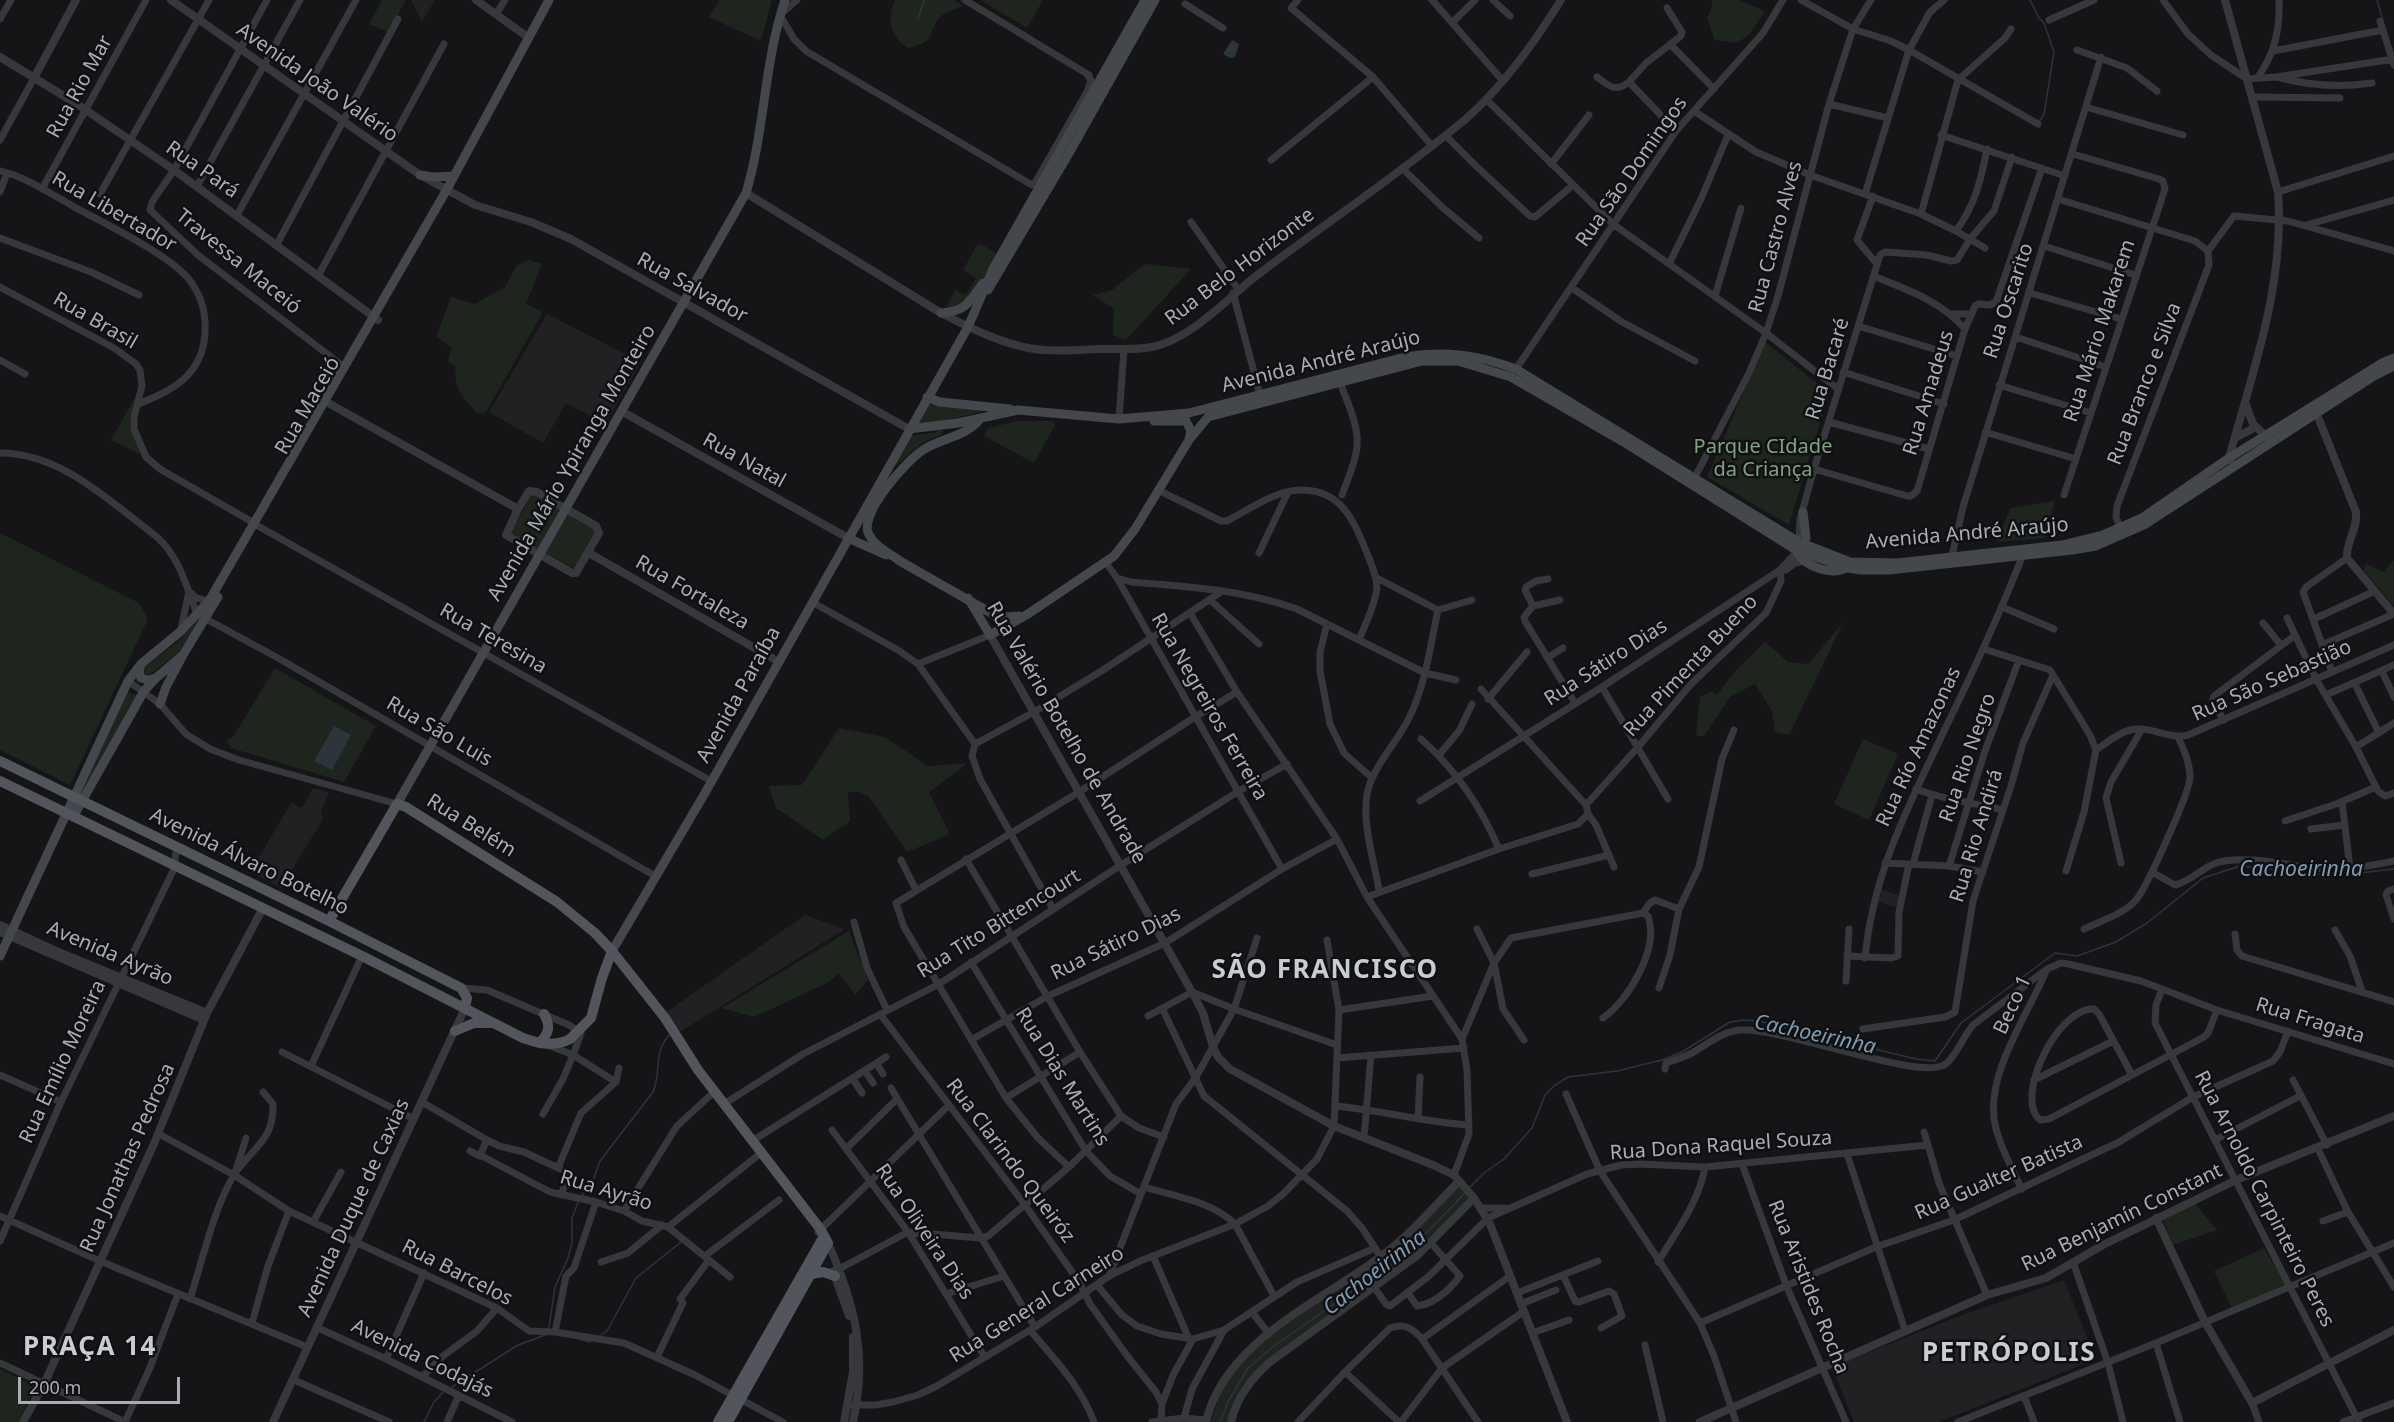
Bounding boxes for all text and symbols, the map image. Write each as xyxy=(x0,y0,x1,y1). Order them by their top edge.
street label: Avenida João Valério xyxy=(232,18,402,148)
street label: Rua Rio Mar xyxy=(42,31,118,143)
street label: Rua São Domingos xyxy=(1571,92,1693,252)
street label: Rua Pará xyxy=(161,136,243,204)
street label: Rua Castro Alves xyxy=(1744,159,1808,315)
street label: Rua Libertador xyxy=(47,167,181,257)
street label: Rua Belo Horizonte xyxy=(1161,203,1319,331)
street label: Travessa Maceió xyxy=(171,204,305,320)
street label: Rua Mário Makarem xyxy=(2059,237,2141,425)
street label: Rua Oscarito xyxy=(1979,240,2039,362)
street label: Rua Salvador xyxy=(633,248,751,328)
street label: Rua Brasil xyxy=(49,287,141,355)
street label: Rua Branco e Silva xyxy=(2103,300,2187,468)
street label: Rua Bacaré xyxy=(1801,315,1855,423)
street label: Avenida Mário Ypiranga Monteiro xyxy=(483,321,661,605)
street label: Avenida André Araújo xyxy=(1219,326,1423,398)
street label: Rua Amadeus xyxy=(1899,328,1959,458)
street label: Rua Maceió xyxy=(270,353,346,459)
street label: Rua Natal xyxy=(698,428,790,494)
park label: Parque CIdade da Criança xyxy=(1694,435,1832,482)
street label: Avenida André Araújo xyxy=(1864,513,2070,555)
street label: Rua Fortaleza xyxy=(631,551,753,635)
street label: Rua Pimenta Bueno xyxy=(1619,590,1763,742)
street label: Rua Valério Botelho de Andrade xyxy=(981,598,1151,868)
street label: Rua Teresina xyxy=(435,599,551,679)
street label: Rua Negreiros Ferreira xyxy=(1146,609,1272,805)
street label: Rua Sátiro Dias xyxy=(1540,614,1672,712)
street label: Avenida Paraíba xyxy=(692,623,786,767)
street label: Rua São Sebastião xyxy=(2189,635,2355,727)
street label: Rua Río Amazonas xyxy=(1871,663,1967,831)
street label: Rua Rio Negro xyxy=(1935,690,2001,826)
street label: Rua São Luis xyxy=(382,692,496,772)
street label: Rua Rio Andirá xyxy=(1945,767,2009,905)
street label: Rua Belém xyxy=(422,789,520,863)
street label: Avenida Álvaro Botelho xyxy=(146,803,352,921)
water label: Cachoeirinha xyxy=(2239,857,2363,883)
street label: Rua Tito Bittencourt xyxy=(913,864,1085,984)
street label: Rua Sátiro Dias xyxy=(1047,902,1185,986)
street label: Avenida Ayrão xyxy=(43,917,177,991)
district label: SÃO FRANCISCO xyxy=(1212,955,1438,987)
street label: Beco 1 xyxy=(1989,972,2037,1038)
street label: Rua Emílio Moreira xyxy=(15,977,111,1147)
street label: Rua Fragata xyxy=(2253,993,2367,1049)
street label: Rua Dias Martins xyxy=(1010,1003,1114,1151)
water label: Cachoeirinha xyxy=(1752,1010,1878,1060)
street label: Rua Jonathas Pedrosa xyxy=(75,1060,181,1256)
street label: Rua Arnoldo Carpinteiro Peres xyxy=(2189,1067,2339,1331)
street label: Rua Clarindo Queiróz xyxy=(940,1074,1080,1248)
street label: Avenida Duque de Caxias xyxy=(293,1095,415,1321)
street label: Rua Dona Raquel Souza xyxy=(1609,1126,1833,1166)
street label: Rua Gualter Batista xyxy=(1911,1130,2087,1226)
street label: Rua Benjamín Constant xyxy=(2018,1159,2226,1277)
street label: Rua Oliveira Dias xyxy=(870,1160,978,1304)
street label: Rua Ayrão xyxy=(557,1166,655,1216)
street label: Rua Aristides Rocha xyxy=(1762,1197,1854,1377)
water label: Cachoeirinha xyxy=(1319,1225,1431,1321)
street label: Rua Barcelos xyxy=(398,1235,516,1311)
street label: Rua General Carneiro xyxy=(945,1242,1129,1368)
street label: Avenida Codajás xyxy=(347,1314,497,1404)
district label: PRAÇA 14 xyxy=(23,1332,157,1364)
district label: PETRÓPOLIS xyxy=(1922,1338,2096,1370)
scale bar xyxy=(21,1365,183,1403)
text: 200 m xyxy=(29,1375,81,1399)

